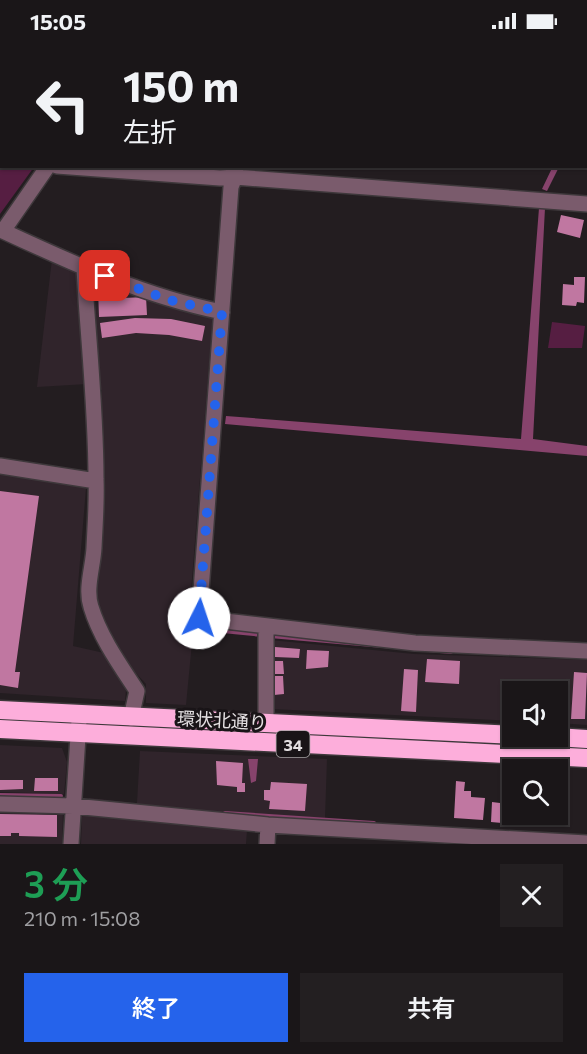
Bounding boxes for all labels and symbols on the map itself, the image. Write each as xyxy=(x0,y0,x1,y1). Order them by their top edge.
pin xyxy=(79,250,130,301)
position arrow xyxy=(167,586,231,650)
street label: 環状北通り xyxy=(176,707,268,733)
road number: 34 xyxy=(276,731,310,757)

